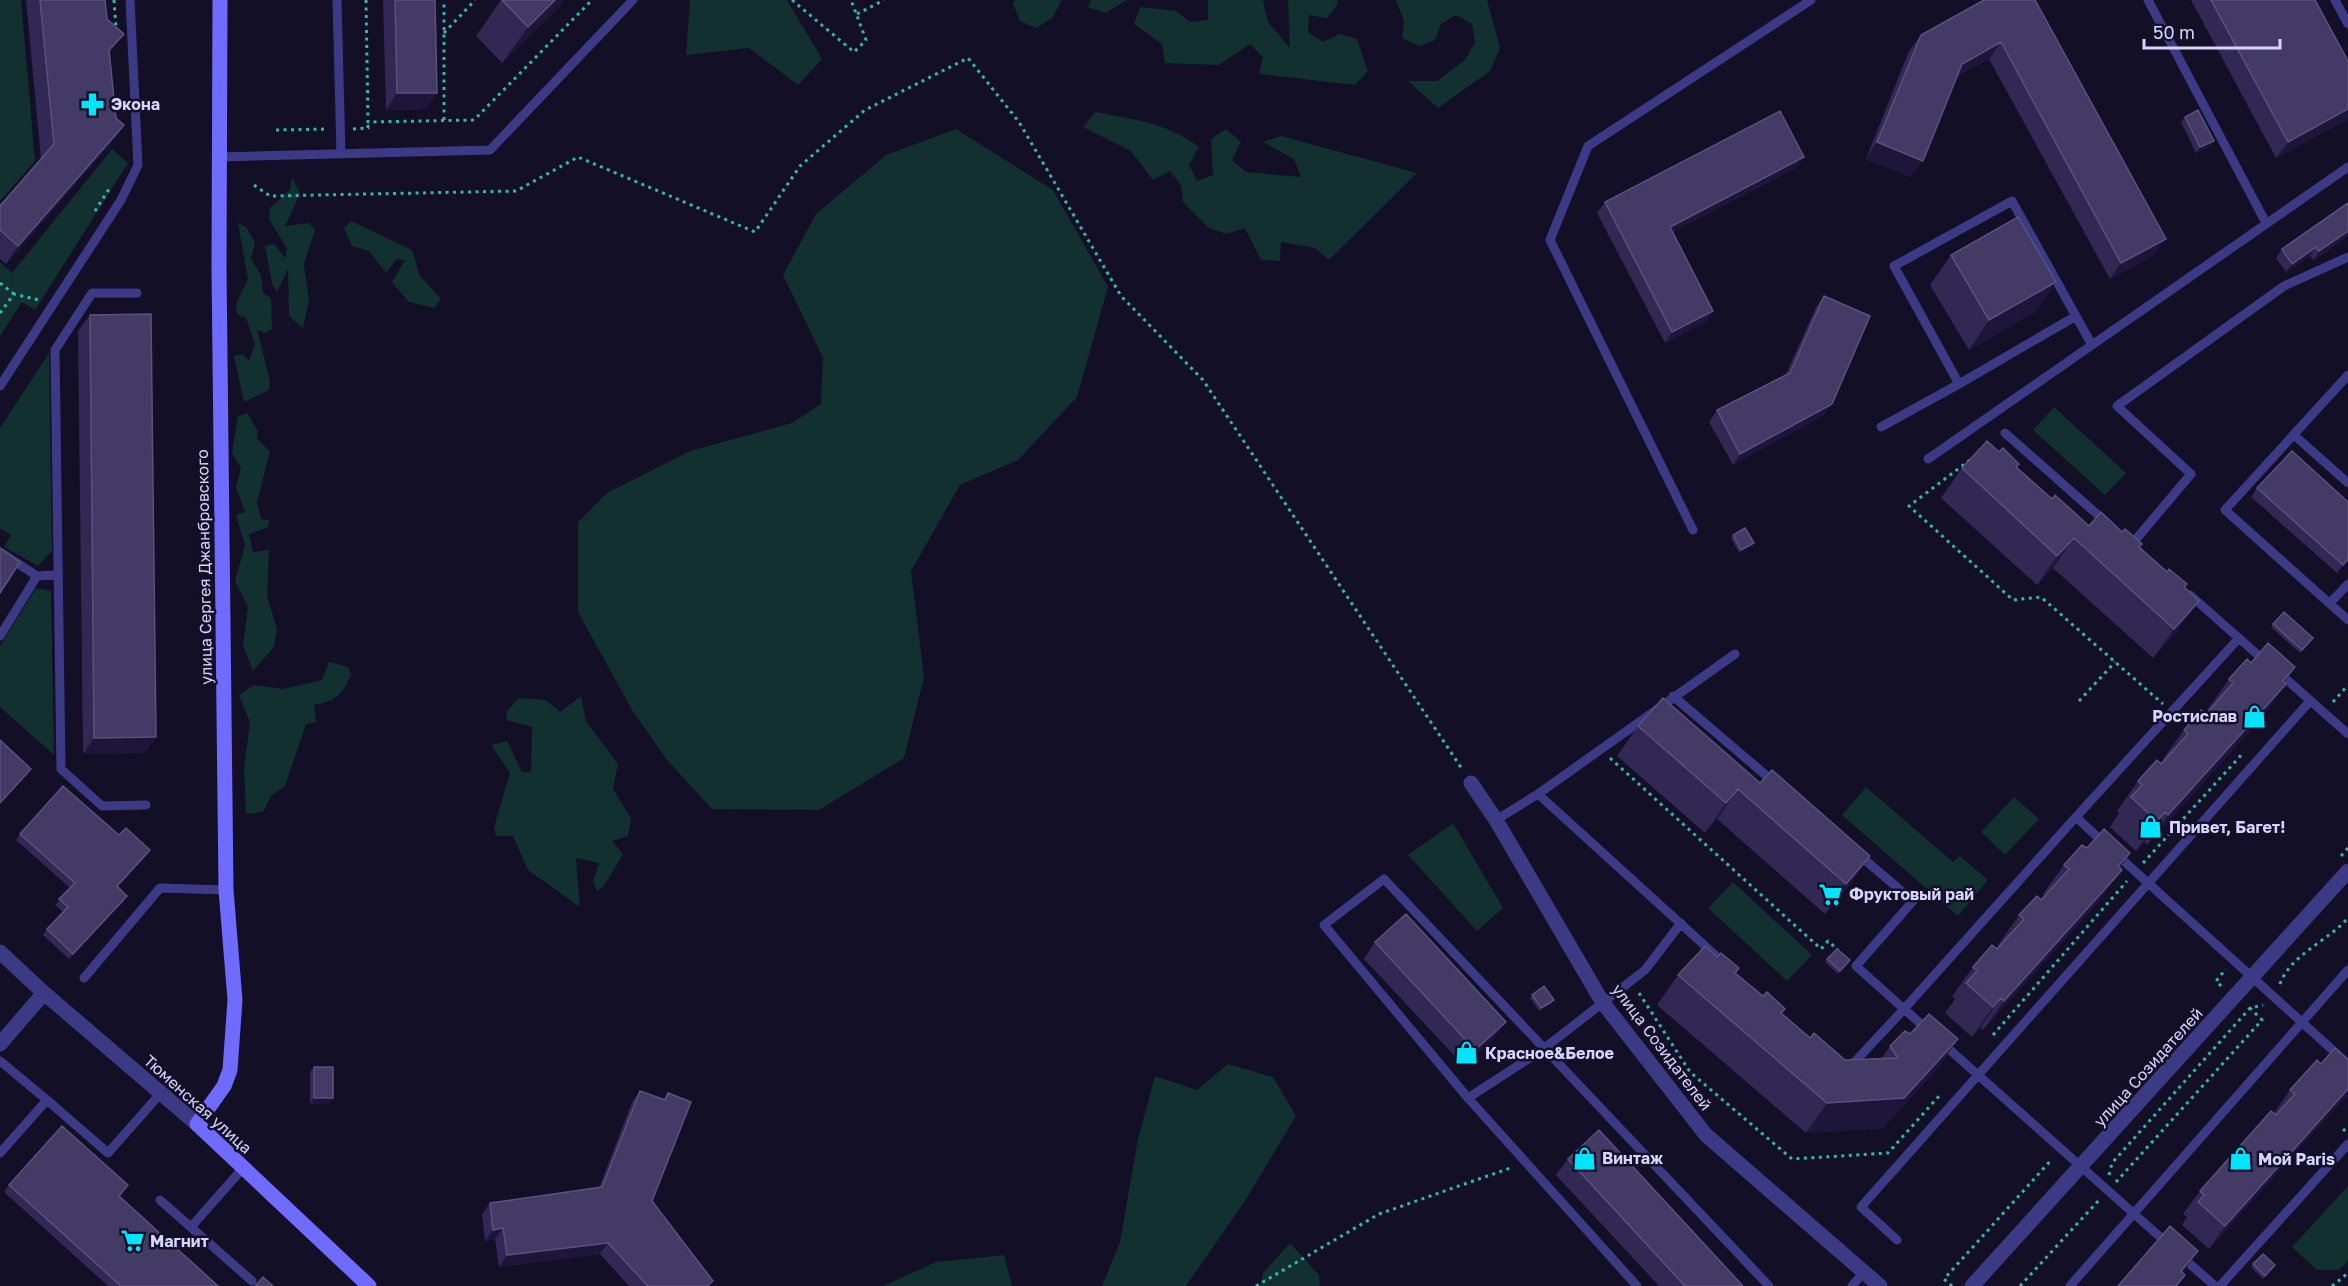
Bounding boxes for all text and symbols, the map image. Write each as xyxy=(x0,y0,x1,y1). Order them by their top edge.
scale bar xyxy=(2144,12,2280,50)
text: 50 m xyxy=(2153,21,2195,43)
pharmacy icon: Экона xyxy=(80,91,106,117)
place label: Экона xyxy=(111,94,160,114)
street label: улица Сергея Джанбровского xyxy=(192,449,216,685)
shop icon: Ростислав xyxy=(2242,703,2268,729)
place label: Ростислав xyxy=(2152,706,2237,726)
shop icon: Привет, Багет! xyxy=(2138,814,2164,840)
place label: Привет, Багет! xyxy=(2169,817,2285,837)
supermarket icon: Фруктовый рай xyxy=(1818,881,1844,907)
place label: Фруктовый рай xyxy=(1849,884,1974,904)
street label: улица Созидателей xyxy=(1608,980,1716,1114)
street label: улица Созидателей xyxy=(2089,1003,2207,1131)
shop icon: Красное&Белое xyxy=(1454,1040,1480,1066)
place label: Красное&Белое xyxy=(1485,1043,1614,1063)
street label: Тюменская улица xyxy=(140,1050,256,1158)
shop icon: Винтаж xyxy=(1571,1145,1597,1171)
shop icon: Мой Paris xyxy=(2227,1146,2253,1172)
place label: Винтаж xyxy=(1602,1148,1663,1168)
place label: Мой Paris xyxy=(2258,1149,2335,1169)
supermarket icon: Магнит xyxy=(119,1228,145,1254)
place label: Магнит xyxy=(150,1231,209,1251)

